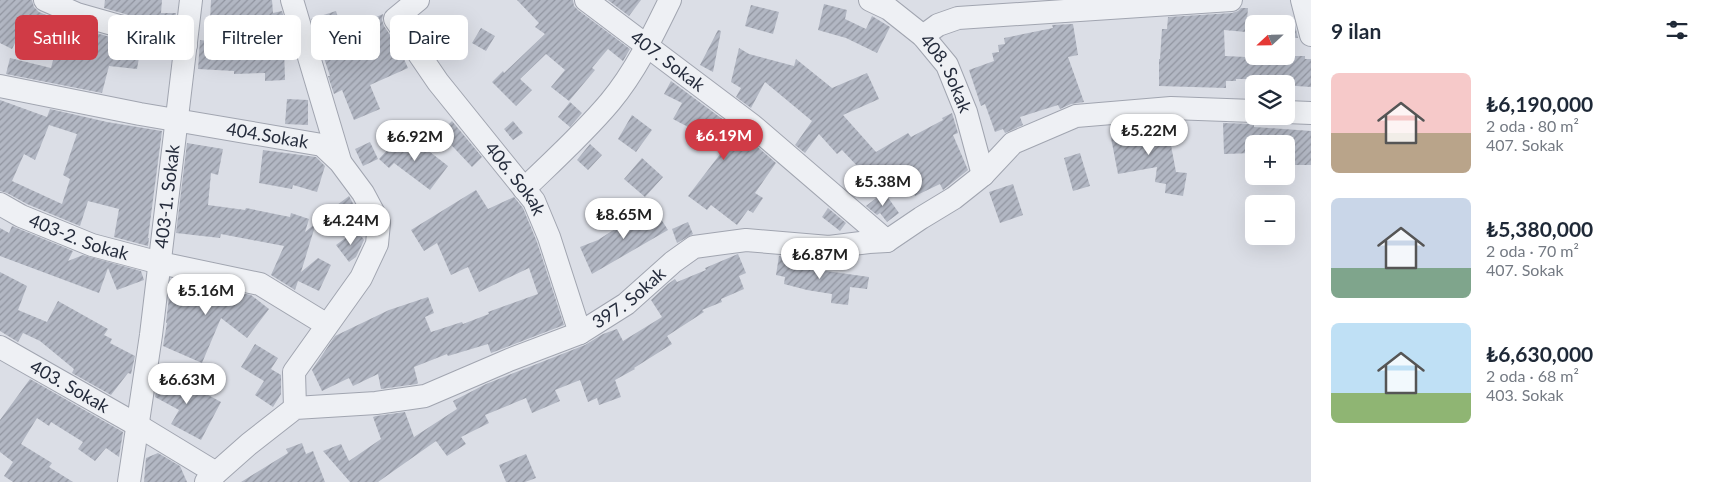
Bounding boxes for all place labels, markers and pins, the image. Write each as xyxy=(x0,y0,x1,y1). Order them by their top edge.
pin: ₺5.22M xyxy=(1108,114,1190,156)
pin: ₺6.19M xyxy=(683,119,765,161)
pin: ₺6.92M xyxy=(374,120,456,162)
pin: ₺5.38M xyxy=(842,164,924,207)
pin: ₺8.65M xyxy=(583,198,665,240)
pin: ₺4.24M xyxy=(310,204,392,246)
pin: ₺6.87M xyxy=(779,238,861,280)
pin: ₺5.16M xyxy=(165,274,247,316)
pin: ₺6.63M xyxy=(146,362,228,405)

